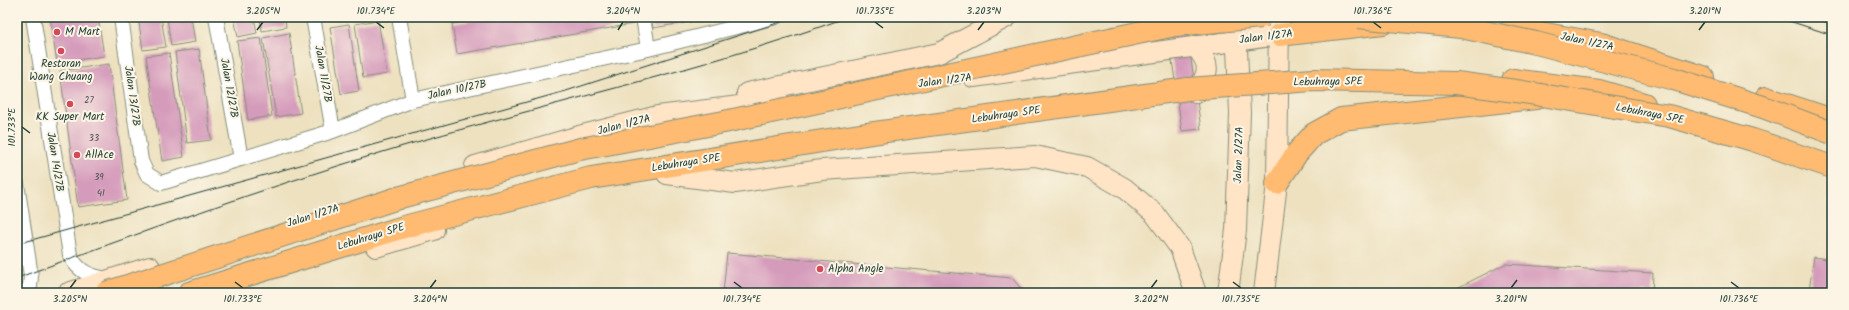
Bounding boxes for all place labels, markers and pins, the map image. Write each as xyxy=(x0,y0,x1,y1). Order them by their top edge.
place label: M Mart xyxy=(65,23,101,41)
marker: M Mart xyxy=(52,27,62,37)
marker: Restoran Wang Chuang xyxy=(56,46,66,56)
place label: Restoran Wang Chuang xyxy=(29,55,93,86)
marker: KK Super Mart xyxy=(65,99,75,109)
place label: KK Super Mart xyxy=(36,108,105,126)
place label: AllAce xyxy=(85,146,114,164)
marker: AllAce xyxy=(72,150,82,160)
place label: Alpha Angle xyxy=(828,260,884,278)
marker: Alpha Angle xyxy=(815,264,825,274)

